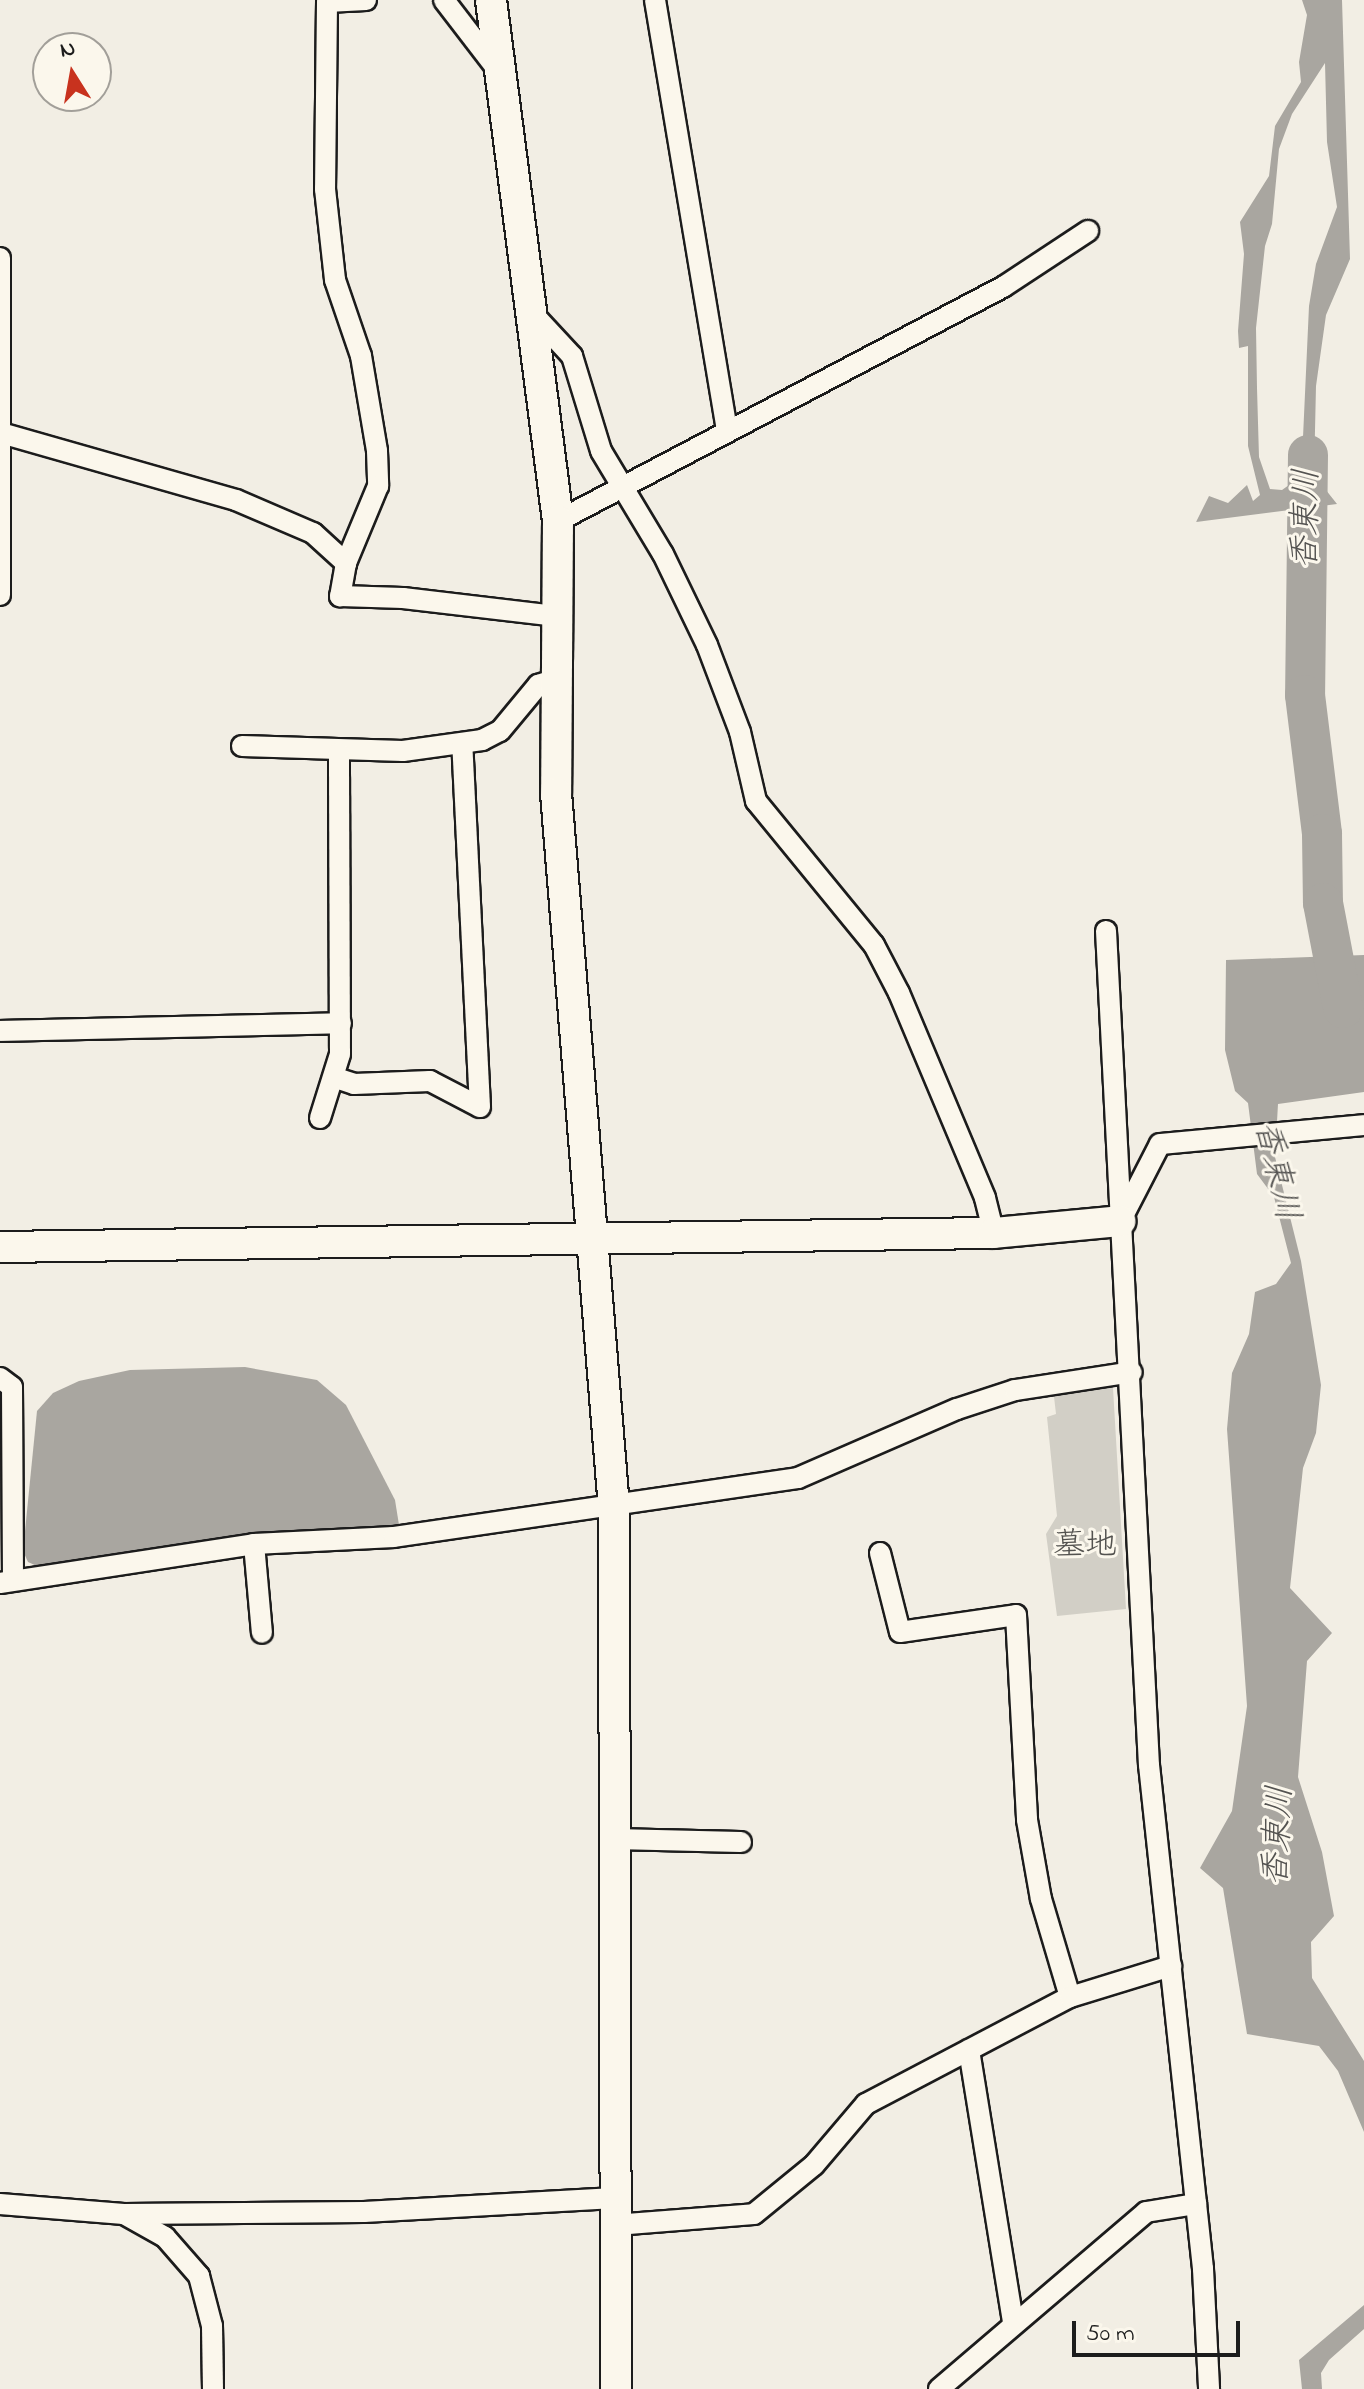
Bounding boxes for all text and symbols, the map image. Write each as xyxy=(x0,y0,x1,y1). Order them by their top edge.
north arrow xyxy=(32,32,112,112)
text: N xyxy=(57,33,78,68)
water label: 香東川 xyxy=(1287,468,1329,570)
water label: 香東川 xyxy=(1244,1117,1306,1225)
park label: 墓地 xyxy=(1053,1528,1117,1566)
water label: 香東川 xyxy=(1257,1784,1303,1888)
scale bar xyxy=(1076,2305,1244,2355)
text: 50 m xyxy=(1086,2317,1135,2352)

